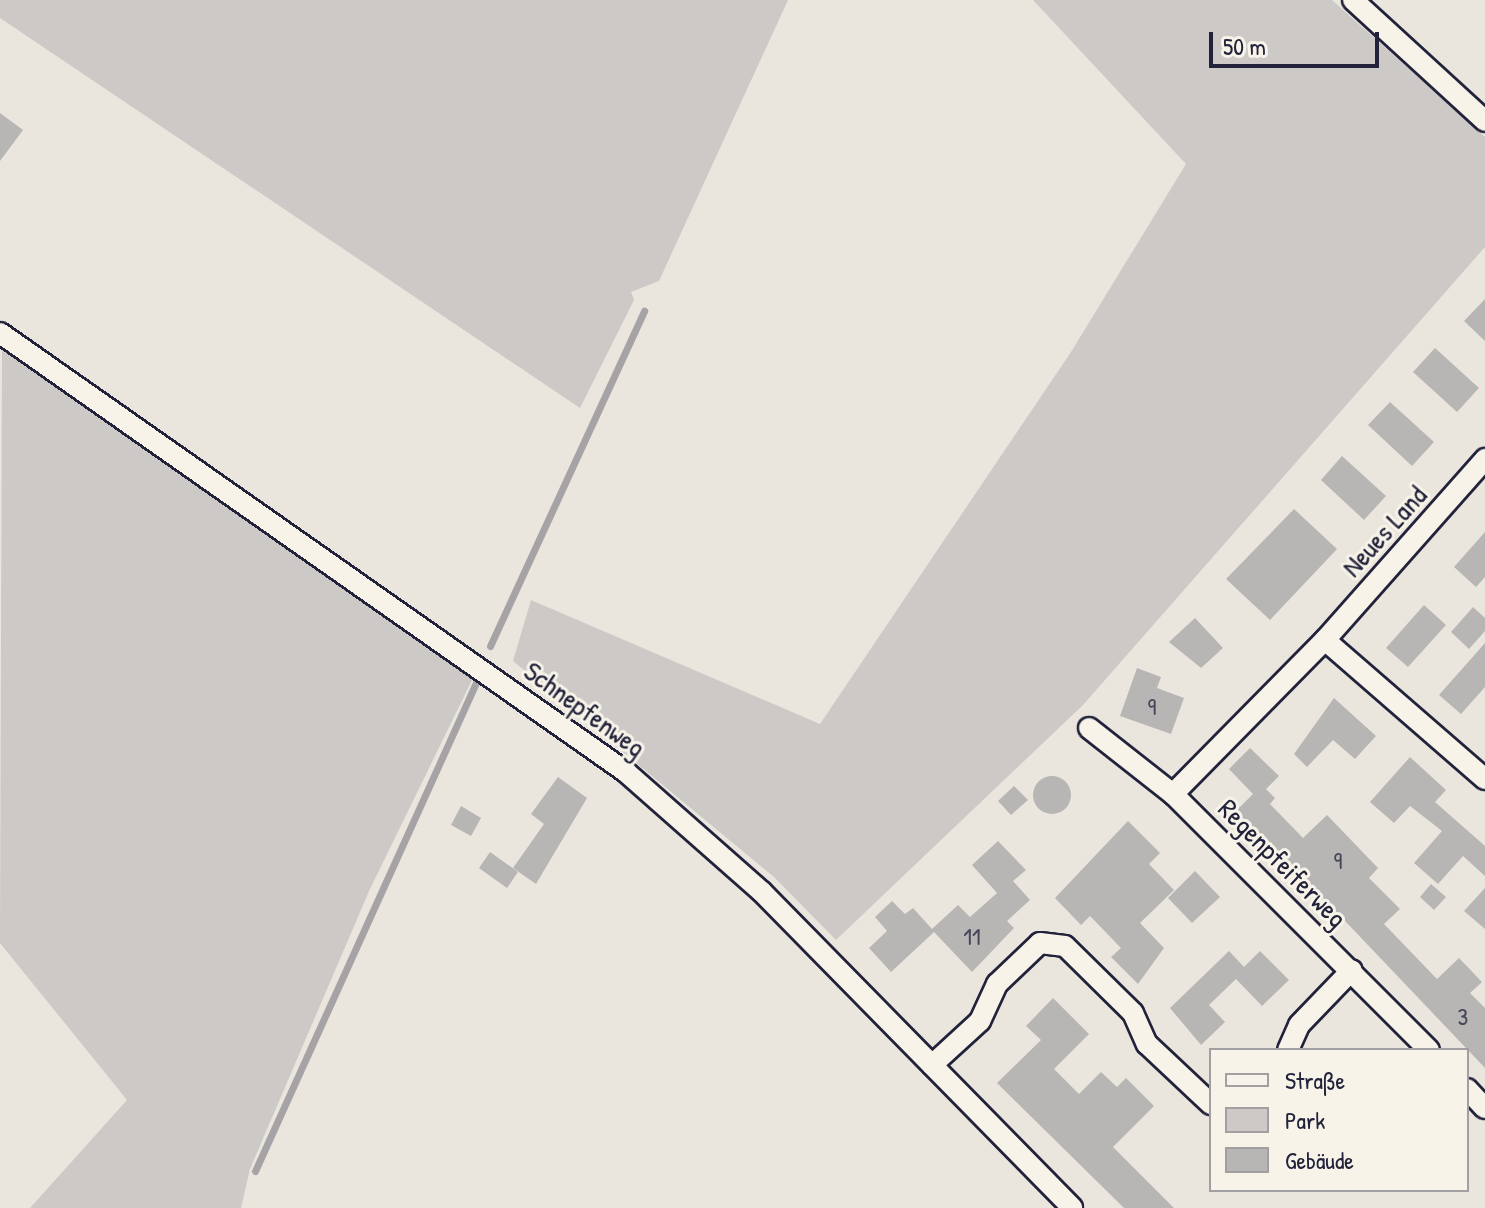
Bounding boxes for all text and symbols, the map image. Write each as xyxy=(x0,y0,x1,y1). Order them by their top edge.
scale bar xyxy=(1213,16,1383,66)
text: 50 m xyxy=(1223,30,1266,62)
street label: Neues Land xyxy=(1335,479,1433,583)
street label: Schnepfenweg xyxy=(518,654,652,764)
house number: 9 xyxy=(1148,693,1156,721)
street label: Regenpfeiferweg xyxy=(1212,792,1354,934)
house number: 9 xyxy=(1334,847,1342,875)
house number: 11 xyxy=(963,923,981,951)
house number: 3 xyxy=(1458,1003,1468,1031)
legend xyxy=(1209,1048,1469,1192)
text: Straße xyxy=(1285,1064,1345,1096)
text: Park xyxy=(1285,1104,1325,1136)
text: Gebäude xyxy=(1285,1144,1354,1176)

